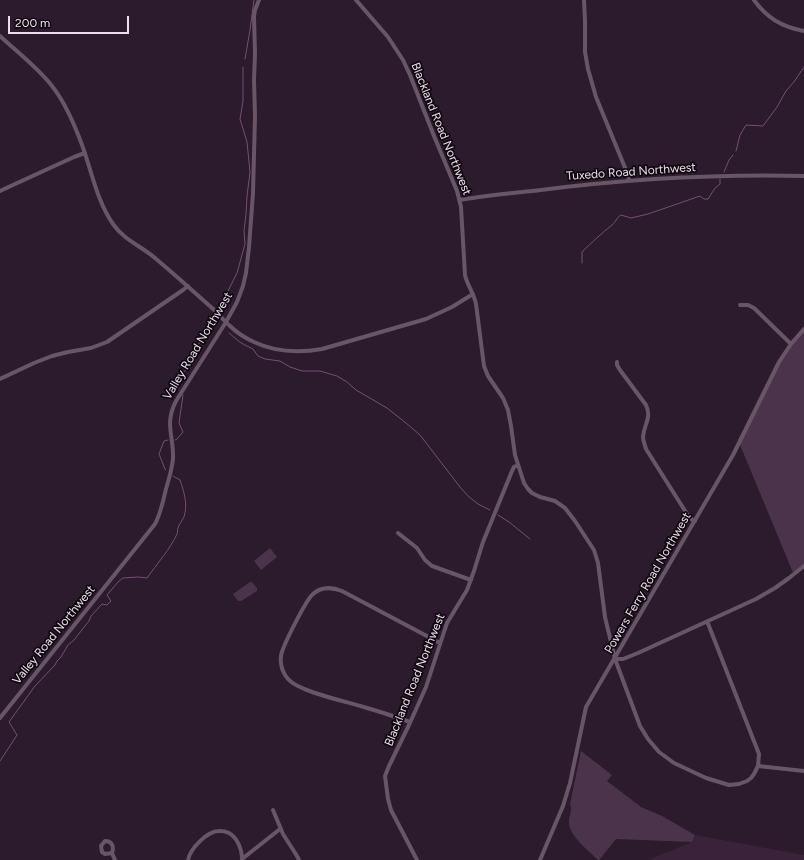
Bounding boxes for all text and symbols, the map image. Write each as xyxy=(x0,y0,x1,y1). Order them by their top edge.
scale bar xyxy=(10,8,131,34)
text: 200 m xyxy=(15,16,50,30)
street label: Blackland Road Northwest xyxy=(408,61,474,197)
street label: Tuxedo Road Northwest xyxy=(566,160,696,184)
street label: Valley Road Northwest xyxy=(160,290,236,402)
street label: Powers Ferry Road Northwest xyxy=(602,510,694,656)
street label: Valley Road Northwest xyxy=(10,583,98,687)
street label: Blackland Road Northwest xyxy=(382,612,448,748)

